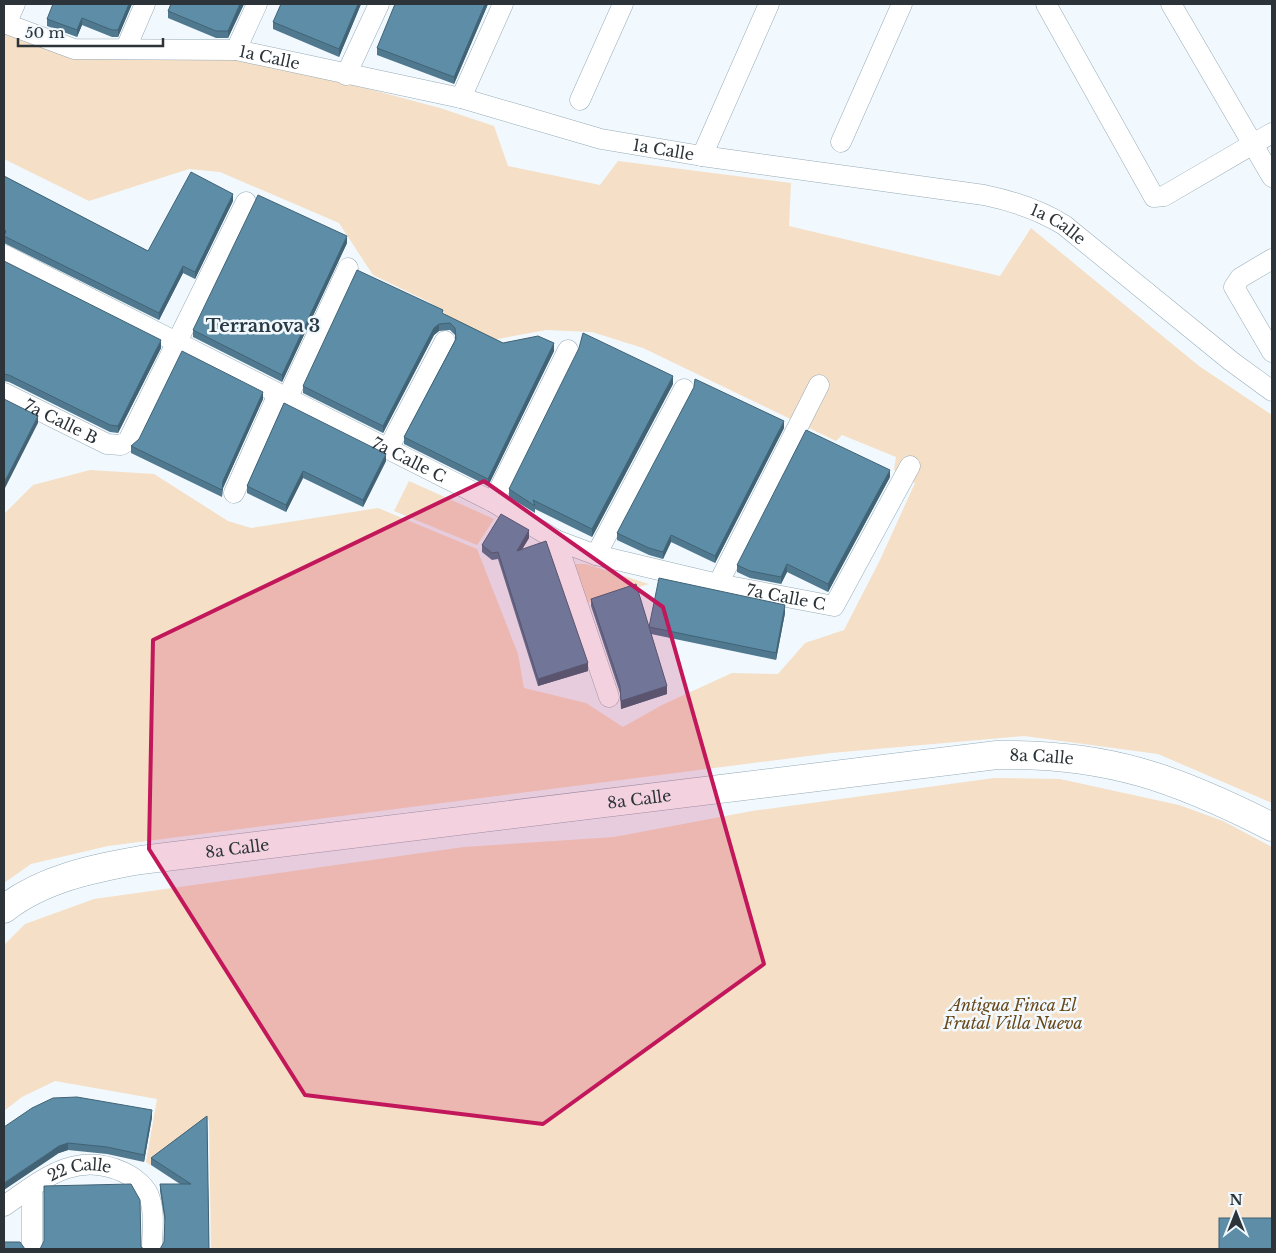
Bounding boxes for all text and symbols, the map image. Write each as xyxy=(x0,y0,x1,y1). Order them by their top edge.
scale bar xyxy=(18,15,162,47)
text: 50 m xyxy=(25,23,65,42)
street label: 1a Calle xyxy=(237,41,302,73)
street label: 1a Calle xyxy=(631,135,696,165)
street label: 1a Calle xyxy=(1028,199,1090,249)
district label: Terranova 3 xyxy=(206,315,320,337)
street label: 7a Calle B xyxy=(21,395,101,448)
street label: 7a Calle C xyxy=(369,433,449,487)
street label: 7a Calle C xyxy=(745,580,827,614)
street label: 8a Calle xyxy=(1009,745,1075,769)
street label: 8a Calle xyxy=(606,785,672,813)
street label: 8a Calle xyxy=(204,834,270,862)
park label: Antigua Finca El Frutal Villa Nueva xyxy=(942,995,1083,1033)
street label: 22 Calle xyxy=(44,1154,114,1185)
north arrow xyxy=(1211,1188,1261,1238)
text: N xyxy=(1229,1191,1243,1209)

